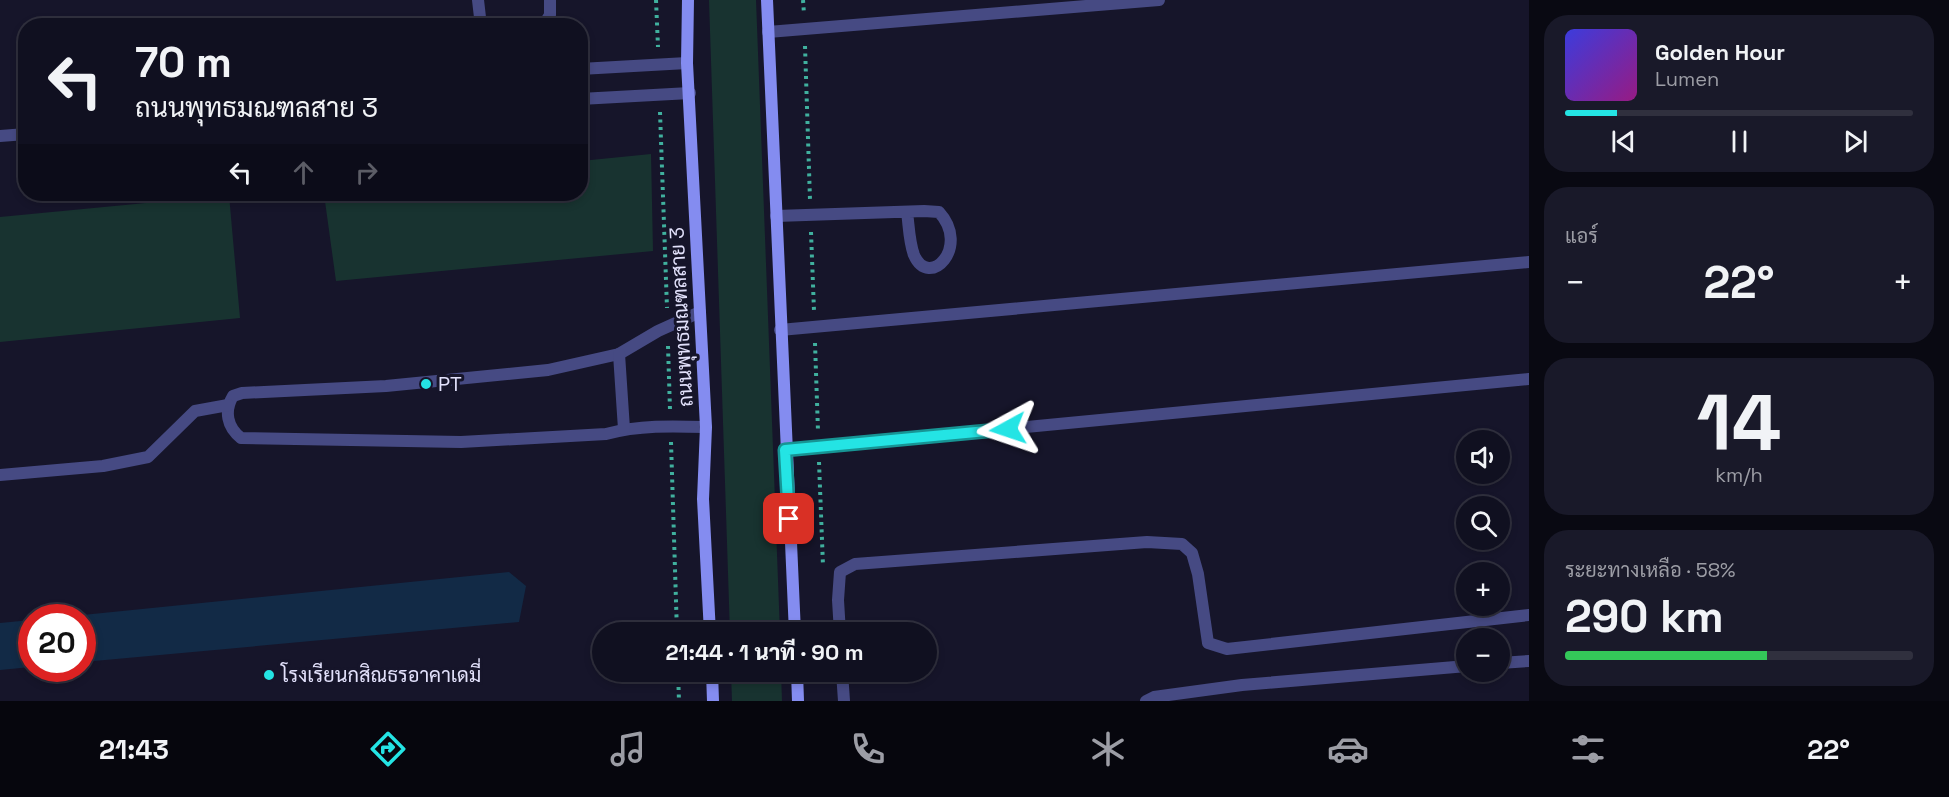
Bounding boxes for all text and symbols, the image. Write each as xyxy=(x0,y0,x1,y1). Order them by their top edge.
text: 70 m xyxy=(135,36,232,89)
text: Golden Hour xyxy=(1655,38,1785,66)
icon: left xyxy=(36,42,114,120)
text: Lumen xyxy=(1655,66,1719,92)
text: ถนนพุทธมณฑลสาย 3 xyxy=(135,90,378,125)
icon: previous xyxy=(1607,125,1640,158)
icon: pause xyxy=(1723,125,1756,158)
icon: next xyxy=(1839,125,1872,158)
icon: left xyxy=(224,156,257,189)
icon: ahead xyxy=(287,156,320,189)
icon: right xyxy=(350,156,383,189)
text: แอร์ xyxy=(1565,223,1598,249)
street label: ถนนพุทธมณฑลสาย 3 xyxy=(663,226,700,408)
text: 22° xyxy=(1703,254,1775,311)
text: − xyxy=(1565,262,1585,304)
text: + xyxy=(1893,262,1913,304)
place label: PT xyxy=(438,371,462,397)
text: 14 xyxy=(1697,373,1781,473)
marker: PT xyxy=(419,377,433,391)
position arrow xyxy=(976,397,1040,461)
map controls xyxy=(1456,430,1510,682)
button: sound xyxy=(1456,430,1510,484)
text: km/h xyxy=(1715,462,1763,488)
pin xyxy=(763,493,814,544)
button: search xyxy=(1456,496,1510,550)
icon: arrive xyxy=(772,502,805,535)
text: ระยะทางเหลือ · 58% xyxy=(1565,557,1736,583)
button: + xyxy=(1456,562,1510,616)
text: 290 km xyxy=(1565,588,1724,645)
speed limit sign: 20 xyxy=(18,604,96,682)
button: − xyxy=(1456,628,1510,682)
text: 21:44 · 1 นาที · 90 m xyxy=(665,638,864,666)
place label: โรงเรียนกสิณธรอาคาเดมี่ xyxy=(280,658,481,688)
marker: โรงเรียนกสิณธรอาคาเดมี่ xyxy=(262,668,276,682)
icon: directions xyxy=(367,728,409,770)
icon: music xyxy=(607,728,649,770)
icon: phone xyxy=(847,728,889,770)
icon: climate xyxy=(1087,728,1129,770)
icon: car xyxy=(1327,728,1369,770)
icon: filters xyxy=(1567,728,1609,770)
text: 21:43 xyxy=(99,732,169,767)
text: 22° xyxy=(1807,732,1850,767)

